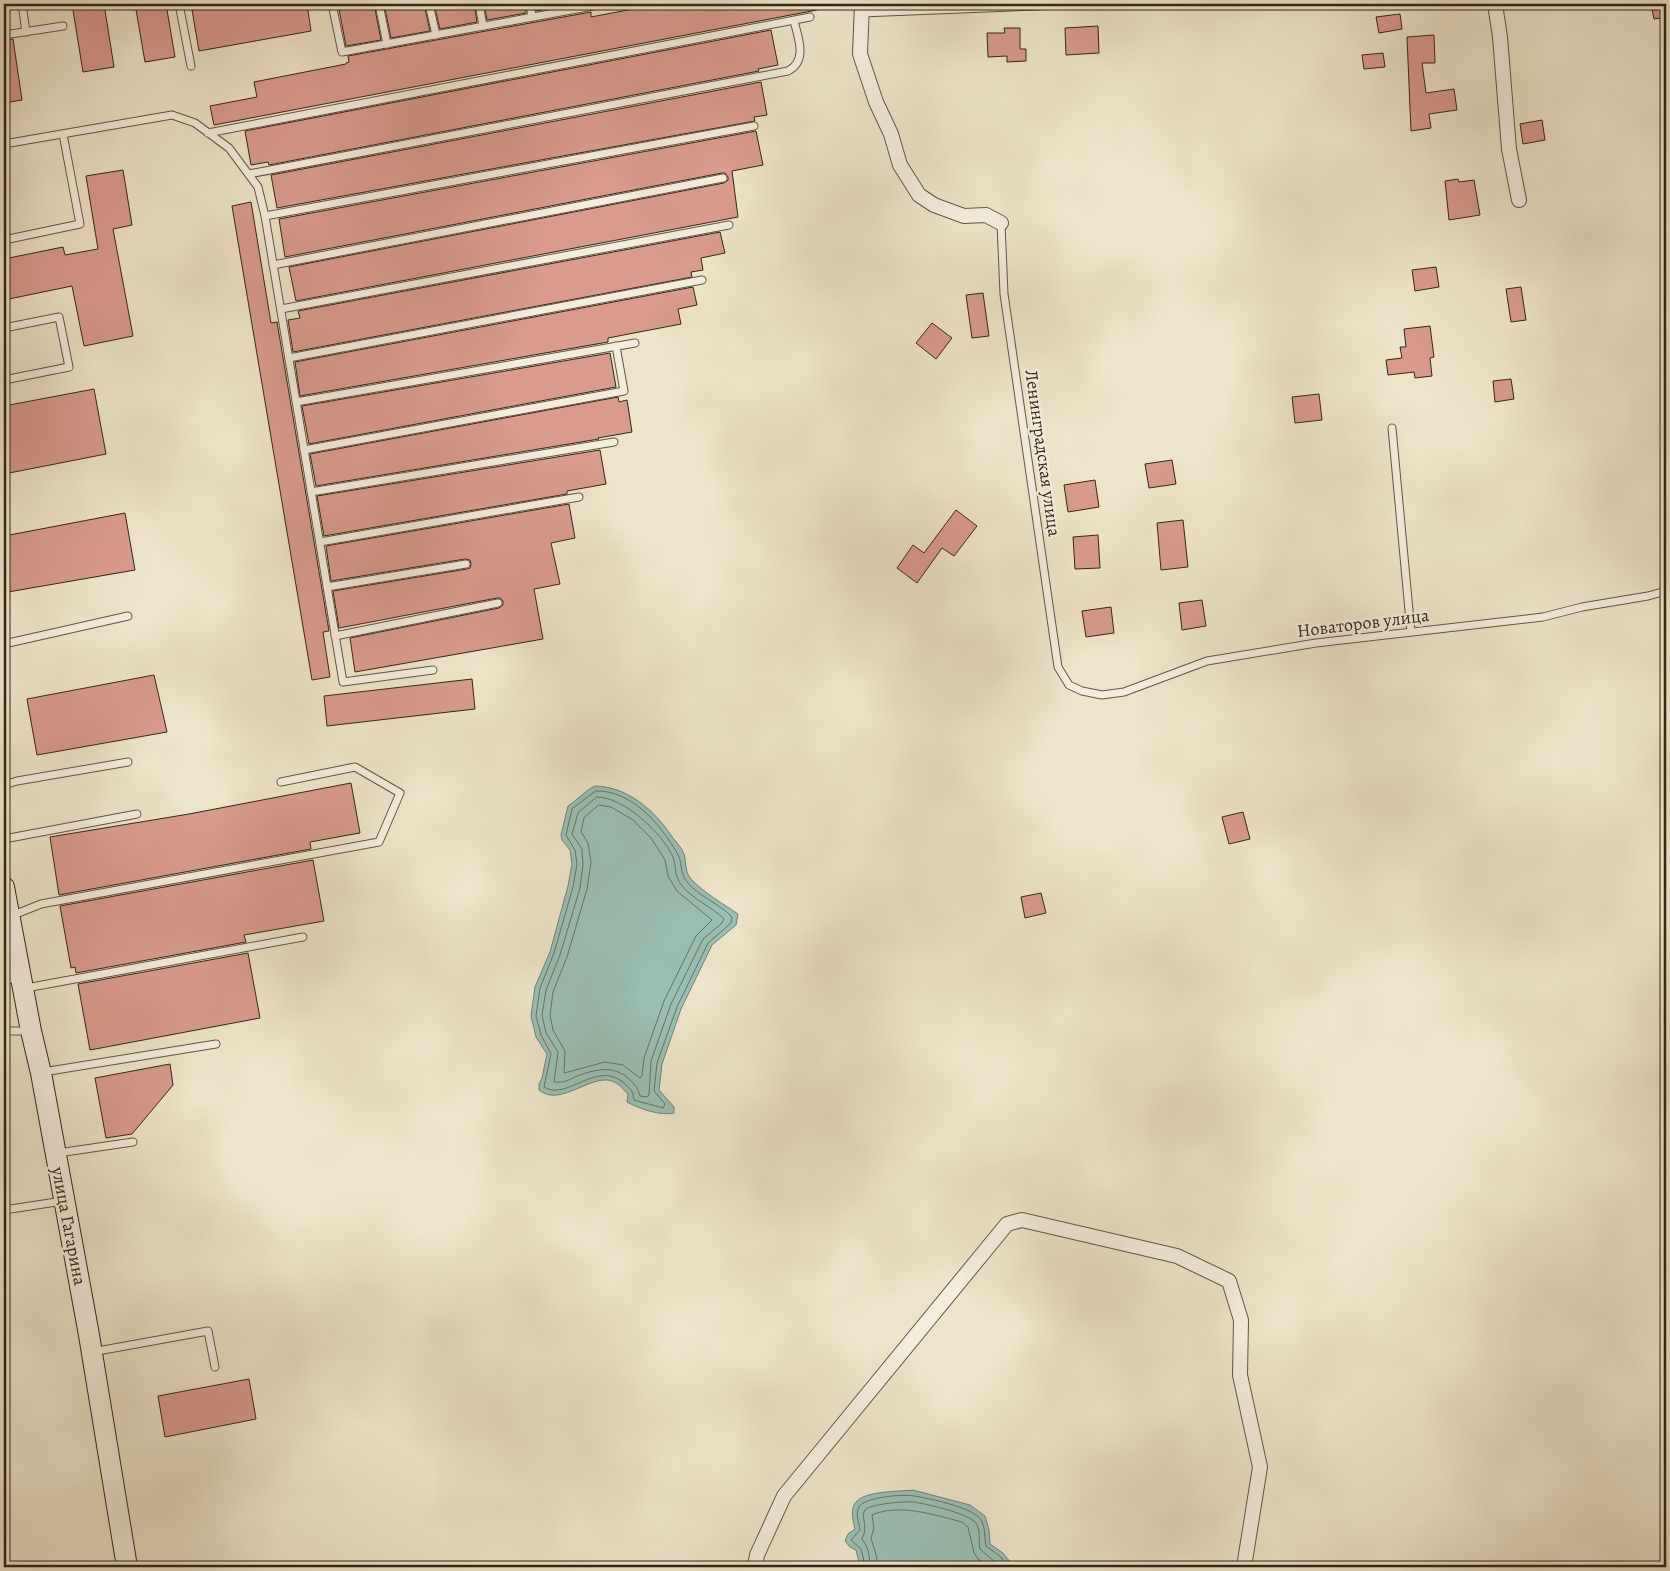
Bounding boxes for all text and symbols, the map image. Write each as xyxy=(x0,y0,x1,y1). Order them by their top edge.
street label: Ленинградская улица xyxy=(1019,368,1067,539)
street label: Новаторов улица xyxy=(1296,603,1431,643)
street label: улица Гагарина xyxy=(46,1164,92,1288)

